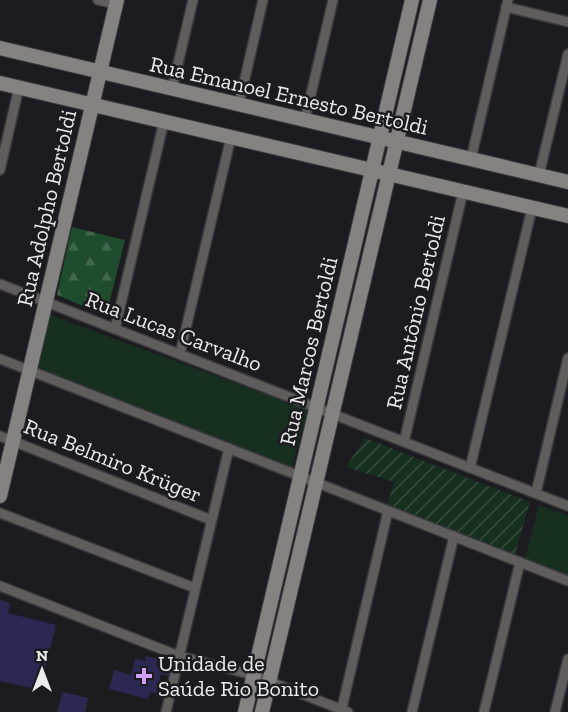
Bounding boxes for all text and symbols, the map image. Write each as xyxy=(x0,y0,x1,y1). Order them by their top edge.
street label: Rua Emanoel Ernesto Bertoldi xyxy=(147,50,431,141)
street label: Rua Adolpho Bertoldi xyxy=(11,107,82,309)
street label: Rua Antônio Bertoldi xyxy=(380,212,451,412)
street label: Rua Marcos Bertoldi xyxy=(274,254,343,448)
street label: Rua Lucas Carvalho xyxy=(82,285,266,377)
street label: Rua Belmiro Krüger xyxy=(20,413,206,508)
north arrow xyxy=(12,640,72,700)
text: N xyxy=(36,646,48,665)
place label: Unidade de Saúde Rio Bonito xyxy=(158,650,319,702)
marker: Unidade de Saúde Rio Bonito xyxy=(135,667,153,685)

